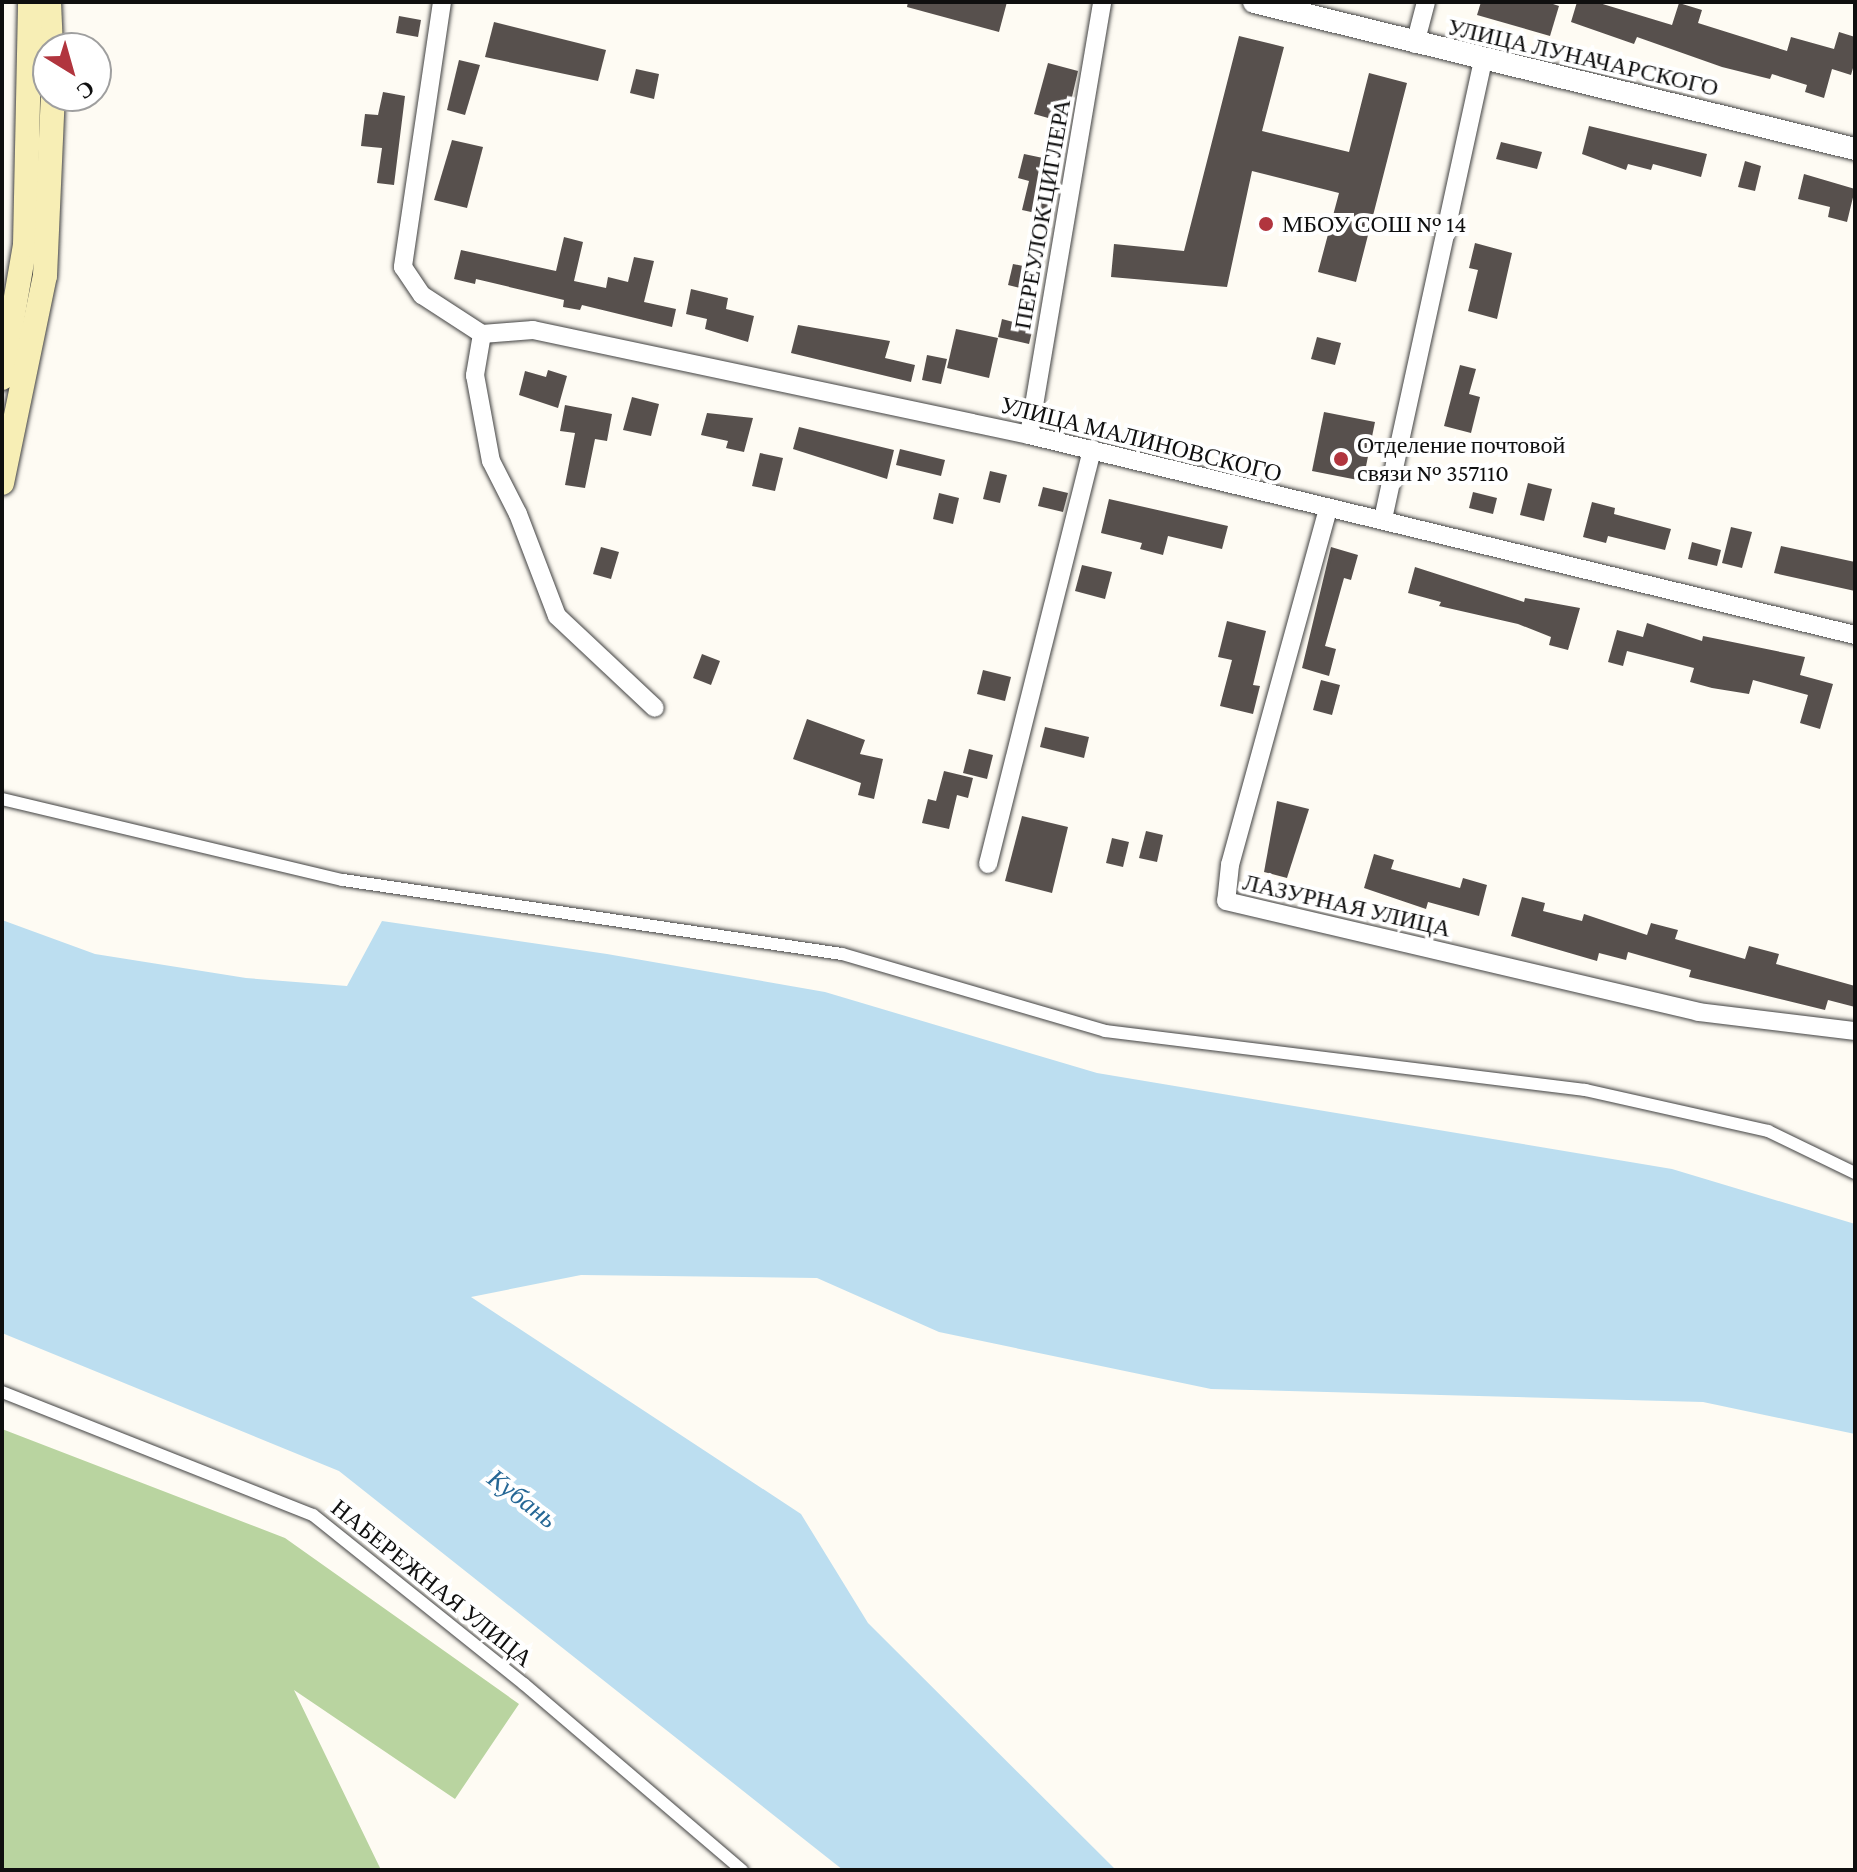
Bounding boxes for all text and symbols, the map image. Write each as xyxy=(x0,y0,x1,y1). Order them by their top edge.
street label: УЛИЦА ЛУНАЧАРСКОГО xyxy=(1445,12,1721,102)
north arrow xyxy=(32,32,112,112)
text: С xyxy=(72,75,99,105)
street label: ПЕРЕУЛОК ЦИГЛЕРА xyxy=(1008,96,1076,332)
place label: МБОУ СОШ № 14 xyxy=(1282,210,1466,238)
marker: МБОУ СОШ № 14 xyxy=(1257,215,1275,233)
street label: УЛИЦА МАЛИНОВСКОГО xyxy=(997,390,1285,488)
place label: Отделение почтовой связи № 357110 xyxy=(1357,431,1565,487)
marker: Отделение почтовой связи № 357110 xyxy=(1332,450,1350,468)
street label: ЛАЗУРНАЯ УЛИЦА xyxy=(1240,867,1454,943)
water label: Кубань xyxy=(481,1463,563,1535)
street label: НАБЕРЕЖНАЯ УЛИЦА xyxy=(326,1493,538,1673)

